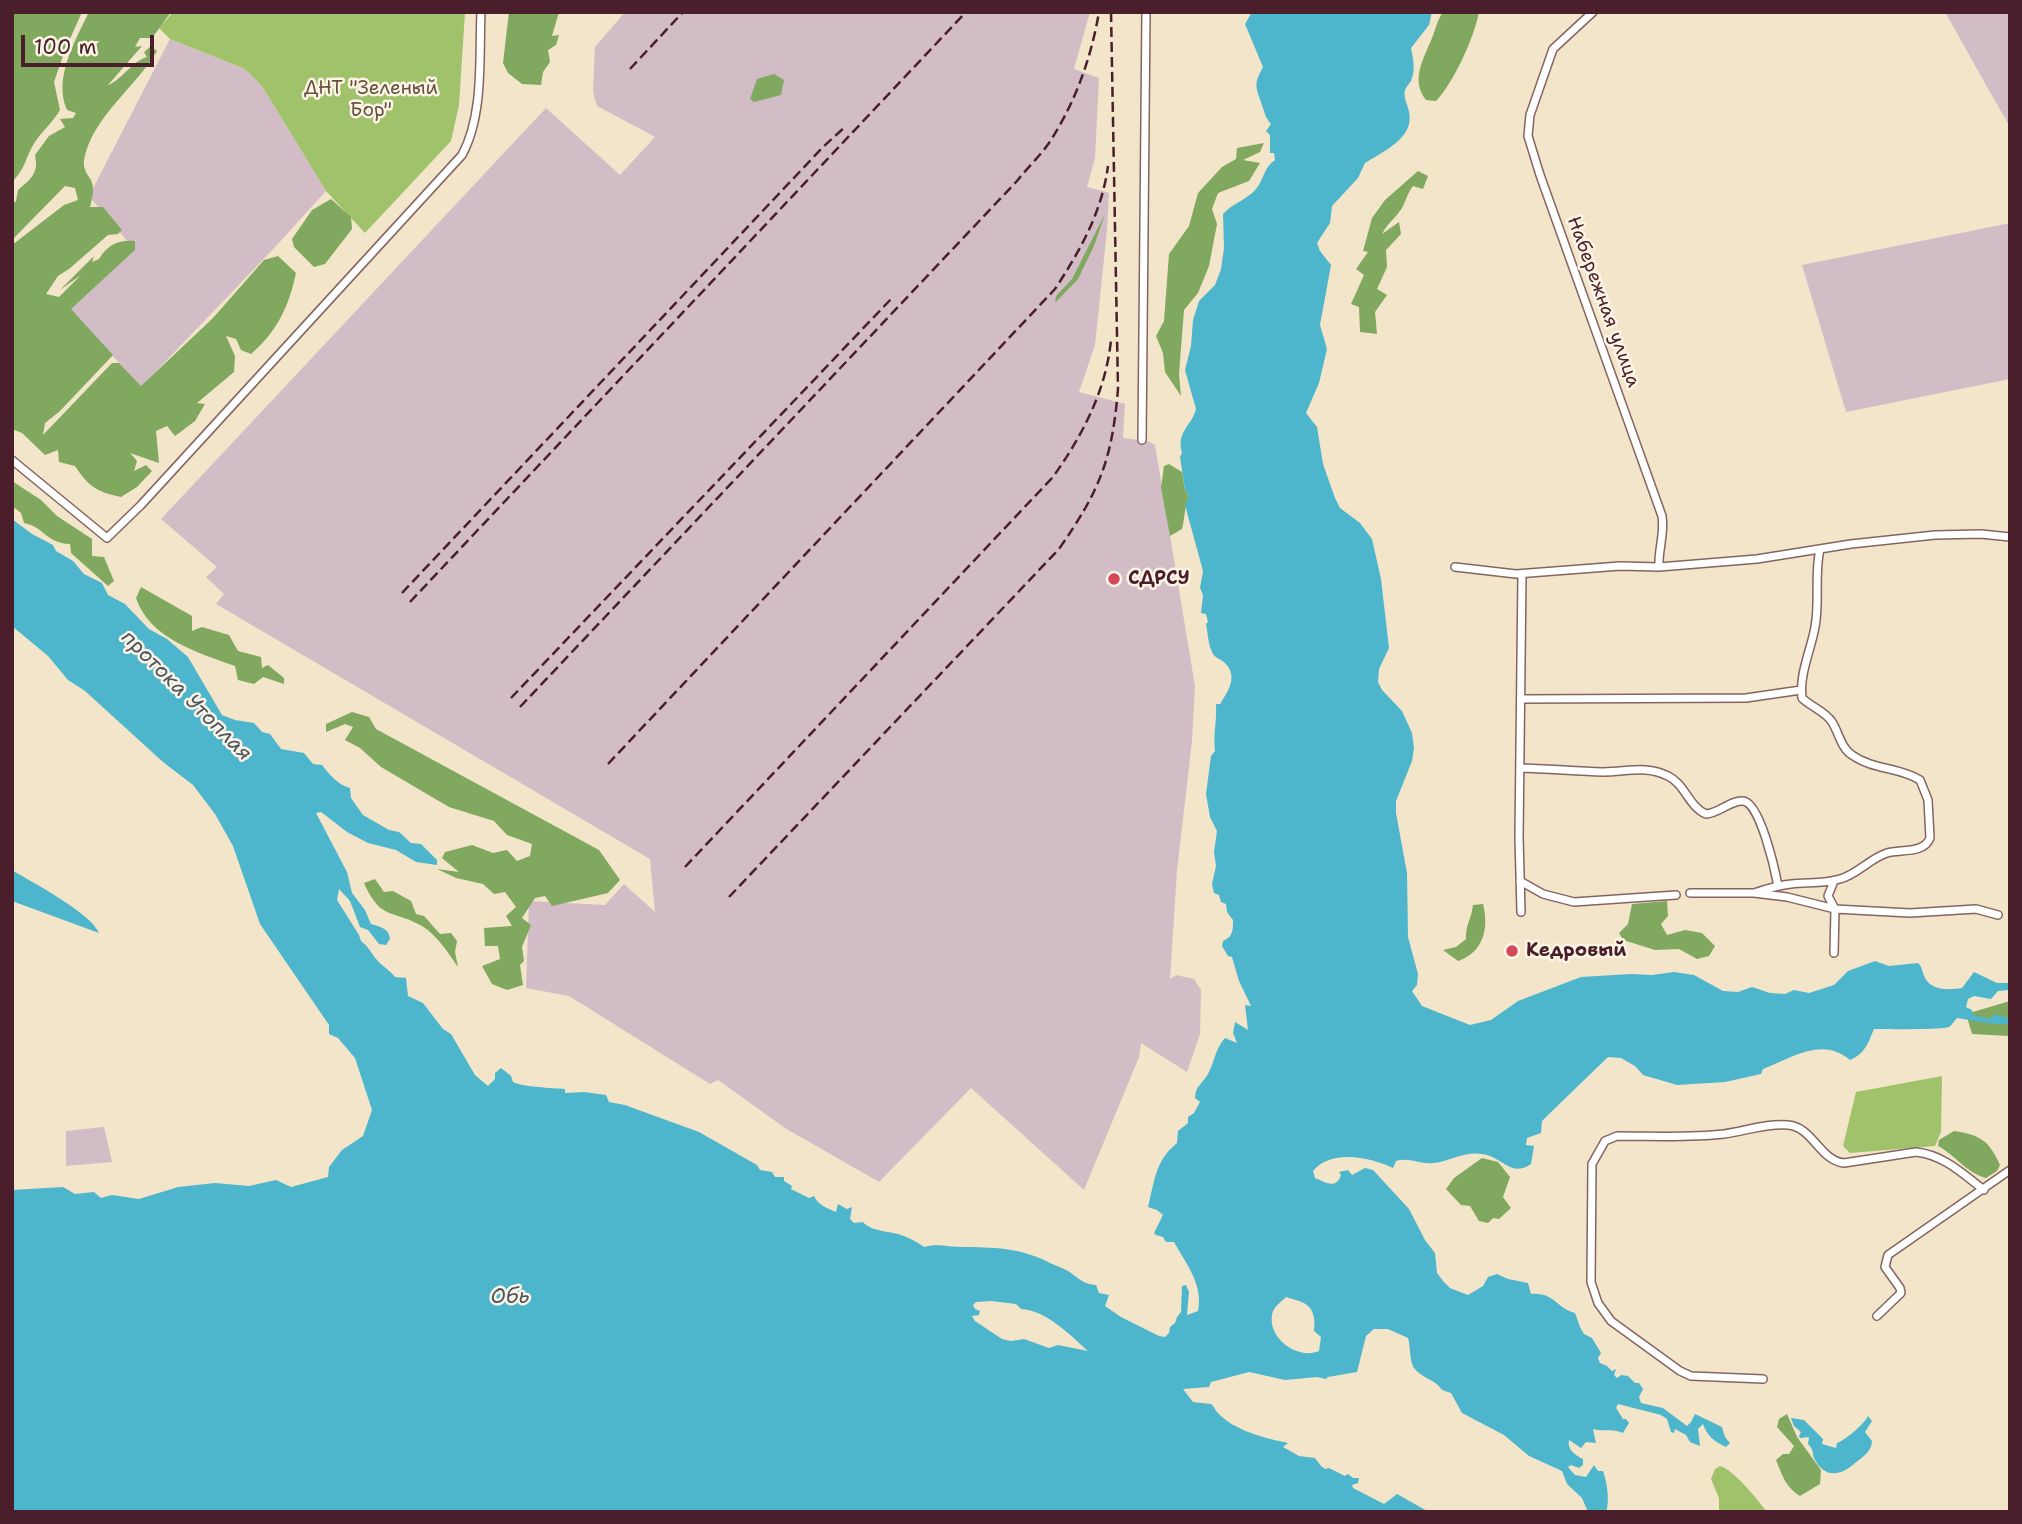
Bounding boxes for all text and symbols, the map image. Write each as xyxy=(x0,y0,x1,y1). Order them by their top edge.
scale bar xyxy=(24,21,158,65)
text: 100 m xyxy=(34,33,97,61)
park label: ДНТ "Зеленый Бор" xyxy=(304,78,438,122)
street label: Набережная улица xyxy=(1561,213,1645,391)
place label: СДРСУ xyxy=(1128,568,1190,590)
marker: СДРСУ xyxy=(1106,571,1122,587)
water label: протока Утоплая xyxy=(115,625,257,767)
place label: Кедровый xyxy=(1526,940,1627,962)
marker: Кедровый xyxy=(1504,943,1520,959)
water label: Обь xyxy=(490,1285,530,1311)

